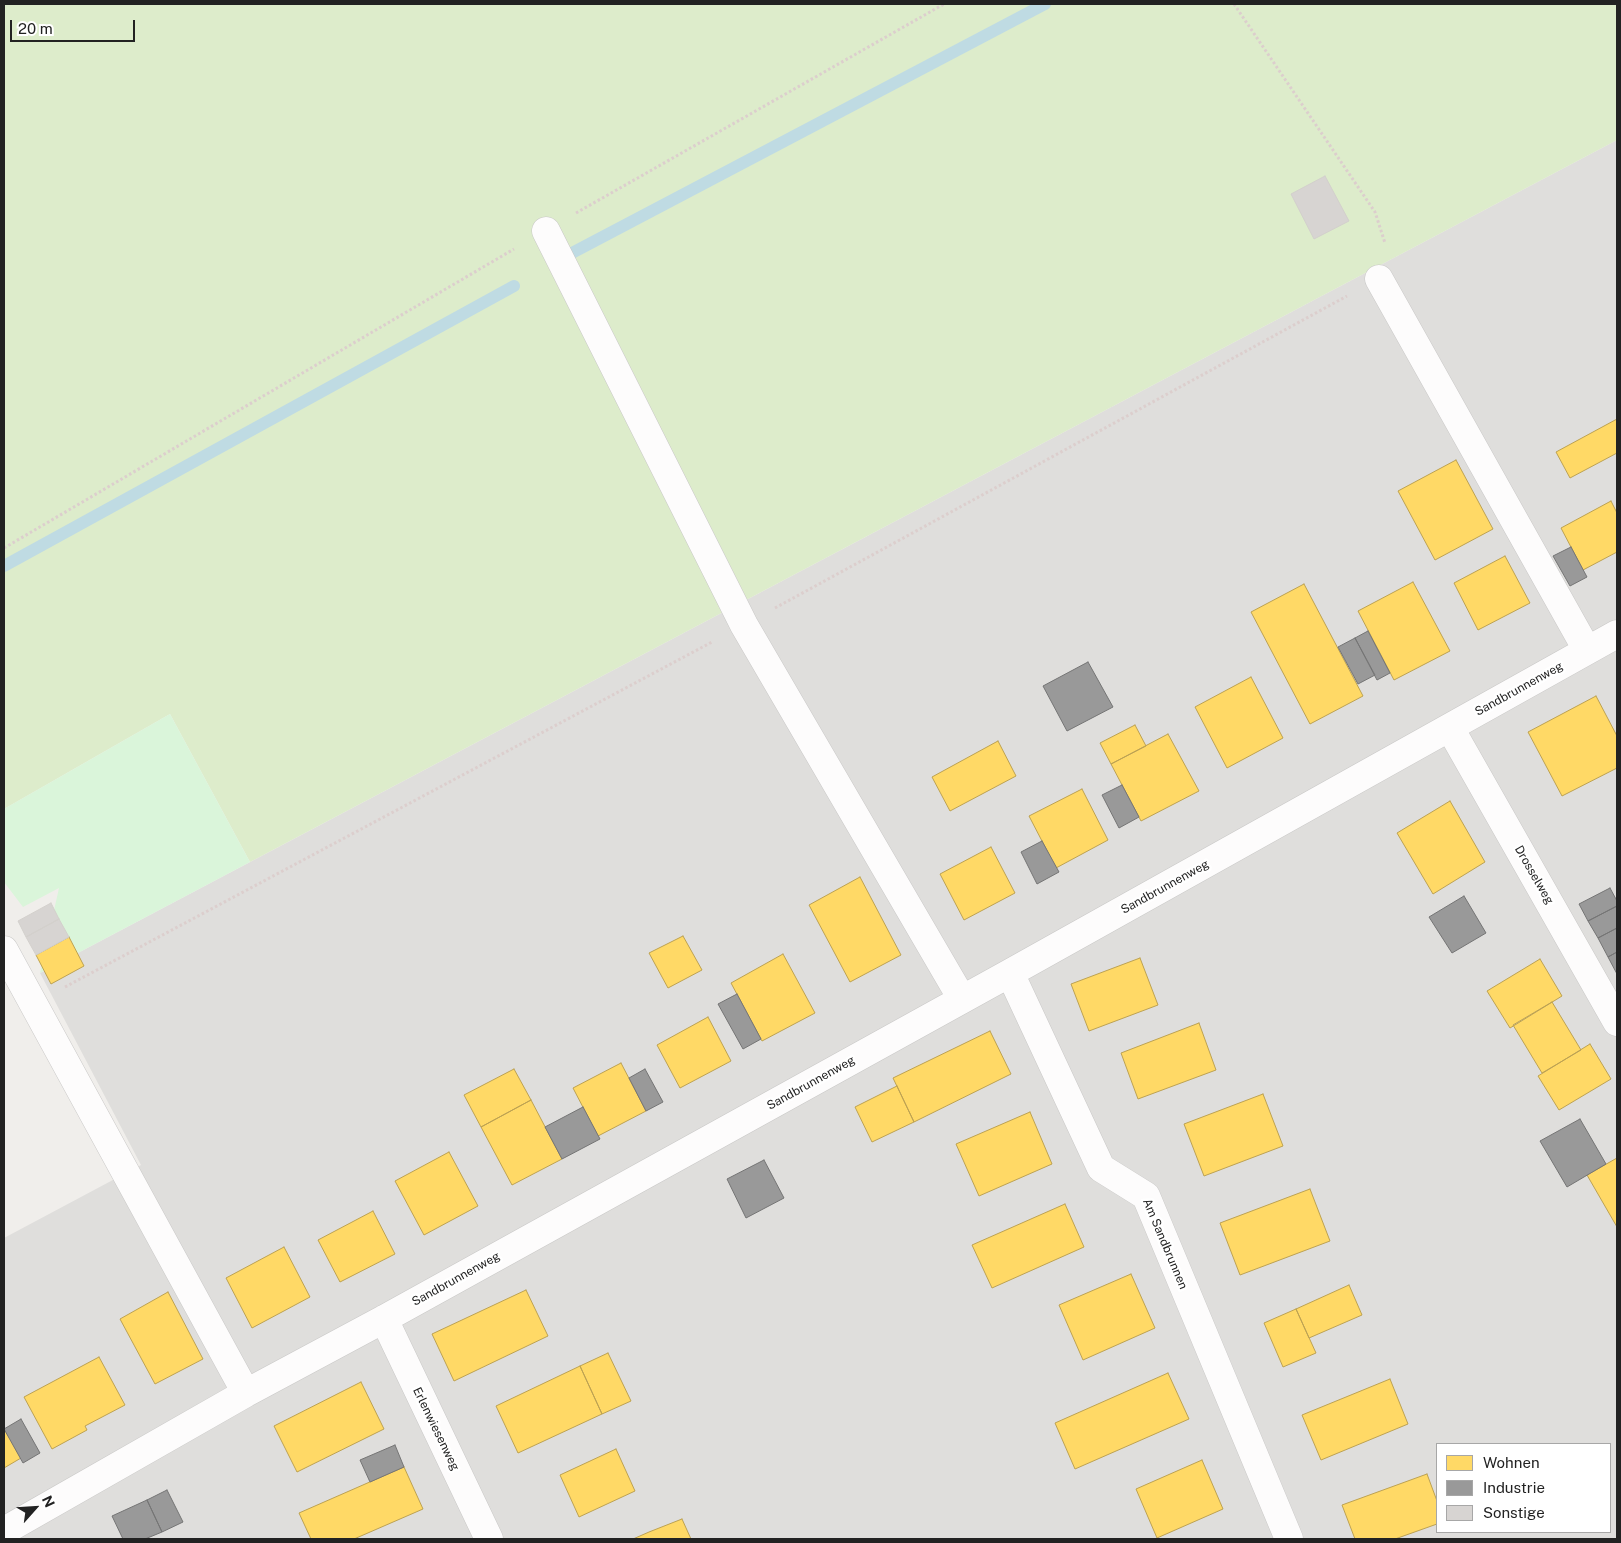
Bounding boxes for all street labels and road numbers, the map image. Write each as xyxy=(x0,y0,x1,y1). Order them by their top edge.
street label: Sandbrunnenweg xyxy=(1472,659,1566,719)
street label: Drosselweg xyxy=(1511,843,1557,907)
street label: Sandbrunnenweg xyxy=(1118,857,1212,917)
street label: Sandbrunnenweg xyxy=(764,1053,858,1113)
street label: Am Sandbrunnen xyxy=(1139,1197,1191,1291)
street label: Sandbrunnenweg xyxy=(409,1249,503,1309)
street label: Erlenwiesenweg xyxy=(410,1385,462,1473)

